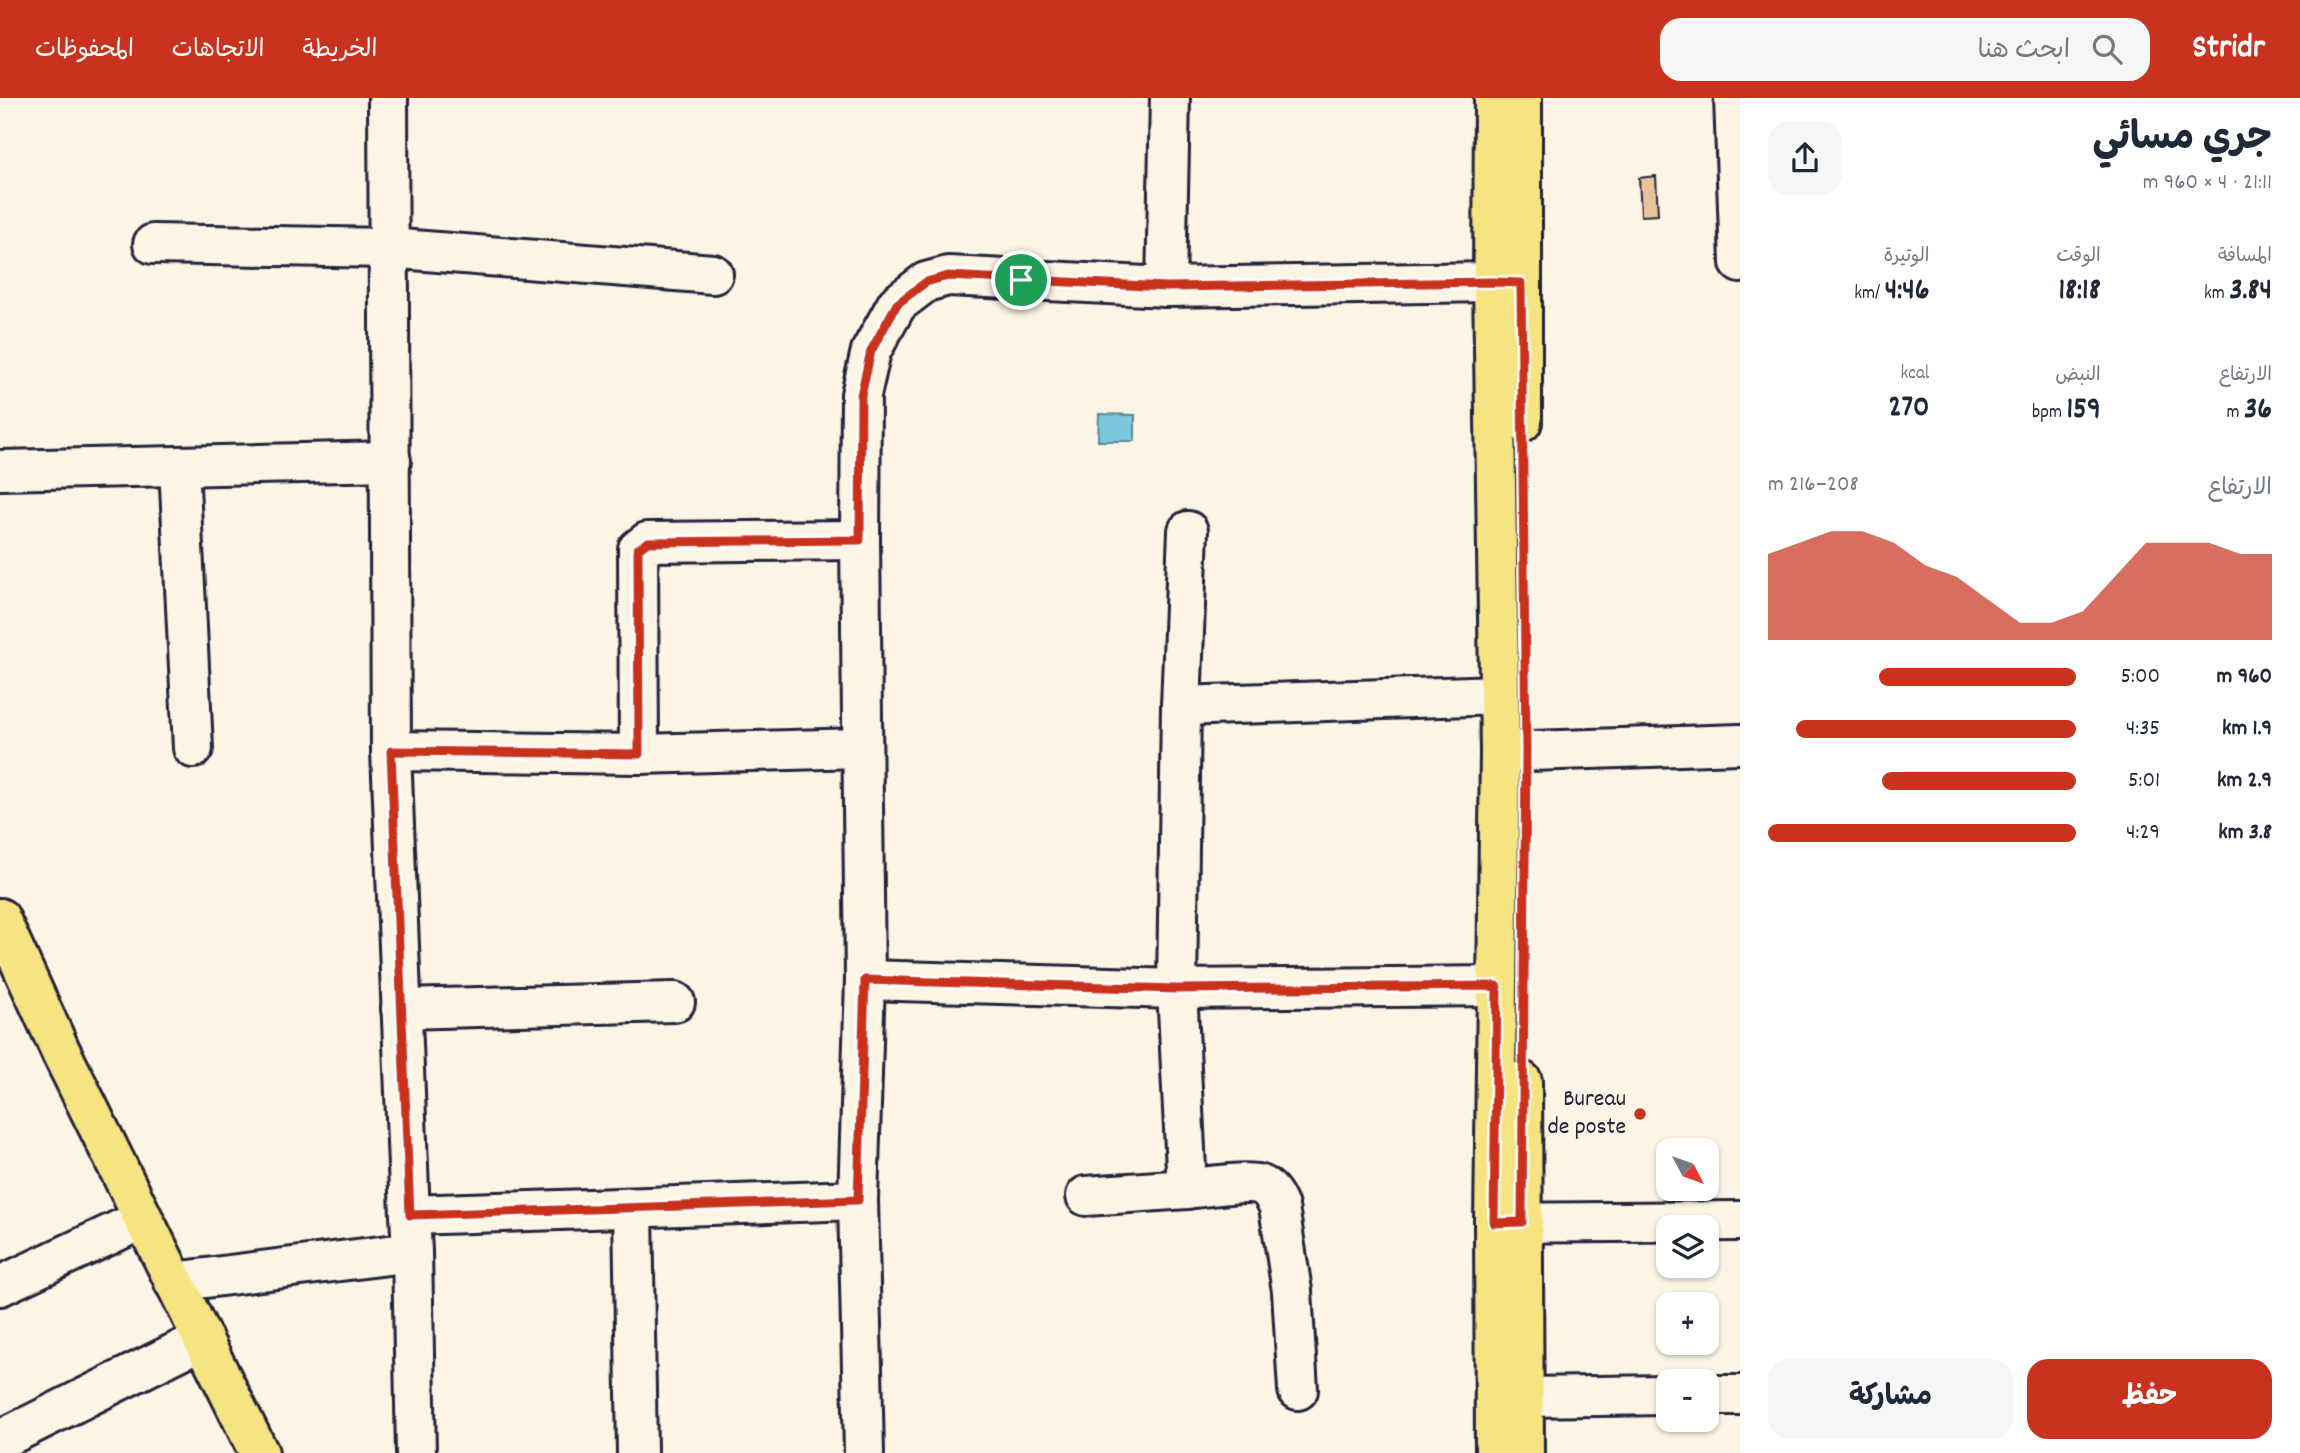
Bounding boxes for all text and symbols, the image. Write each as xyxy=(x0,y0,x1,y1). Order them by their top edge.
search box xyxy=(1660,18,2150,81)
text: Stridr xyxy=(2192,26,2265,73)
icon: search xyxy=(2088,30,2126,68)
text: ابحث هنا xyxy=(1977,33,2070,70)
text: المحفوظات xyxy=(35,34,134,68)
text: الاتجاهات xyxy=(172,34,265,68)
text: الخريطة xyxy=(303,34,377,68)
text: جري مسائي xyxy=(2093,113,2272,168)
button: share xyxy=(1768,121,1842,195)
text: 21:11 · 4 × 960 m xyxy=(2143,167,2272,200)
text: الوتيرة xyxy=(1883,244,1929,271)
text: الوقت xyxy=(2056,244,2101,271)
text: المسافة xyxy=(2218,244,2272,271)
pin xyxy=(991,250,1051,310)
icon: arrive xyxy=(1002,261,1040,299)
text: 4:46 xyxy=(1885,271,1929,314)
text: 18:18 xyxy=(2058,271,2101,314)
text: 3.84 xyxy=(2229,271,2272,314)
text: /km xyxy=(1854,281,1885,308)
text: km xyxy=(2204,281,2229,308)
text: kcal xyxy=(1900,361,1929,388)
text: النبض xyxy=(2055,363,2101,390)
text: الارتفاع xyxy=(2219,363,2272,390)
text: 270 xyxy=(1888,388,1929,431)
text: 159 xyxy=(2066,390,2101,433)
text: 36 xyxy=(2244,390,2272,433)
text: bpm xyxy=(2032,400,2066,427)
text: m xyxy=(2227,400,2244,427)
text: 208–216 m xyxy=(1768,469,1859,502)
text: الارتفاع xyxy=(2208,473,2272,506)
text: 5:00 xyxy=(2120,661,2160,694)
text: 960 m xyxy=(2217,661,2272,694)
text: 4:35 xyxy=(2126,713,2160,746)
text: 1.9 km xyxy=(2222,713,2272,746)
text: 5:01 xyxy=(2128,765,2160,798)
text: 2.9 km xyxy=(2217,765,2272,798)
text: 4:29 xyxy=(2126,817,2160,850)
text: 3.8 km xyxy=(2218,817,2272,850)
place label: Bureau de poste xyxy=(1547,1083,1626,1145)
marker: Bureau de poste xyxy=(1632,1106,1648,1122)
north arrow xyxy=(1656,1138,1718,1200)
map controls xyxy=(1656,1138,1719,1432)
button: layers xyxy=(1656,1215,1719,1278)
button: + xyxy=(1656,1292,1719,1355)
button: مشاركة xyxy=(1768,1359,2013,1439)
button: حفظ xyxy=(2027,1359,2272,1439)
button: − xyxy=(1656,1369,1719,1432)

